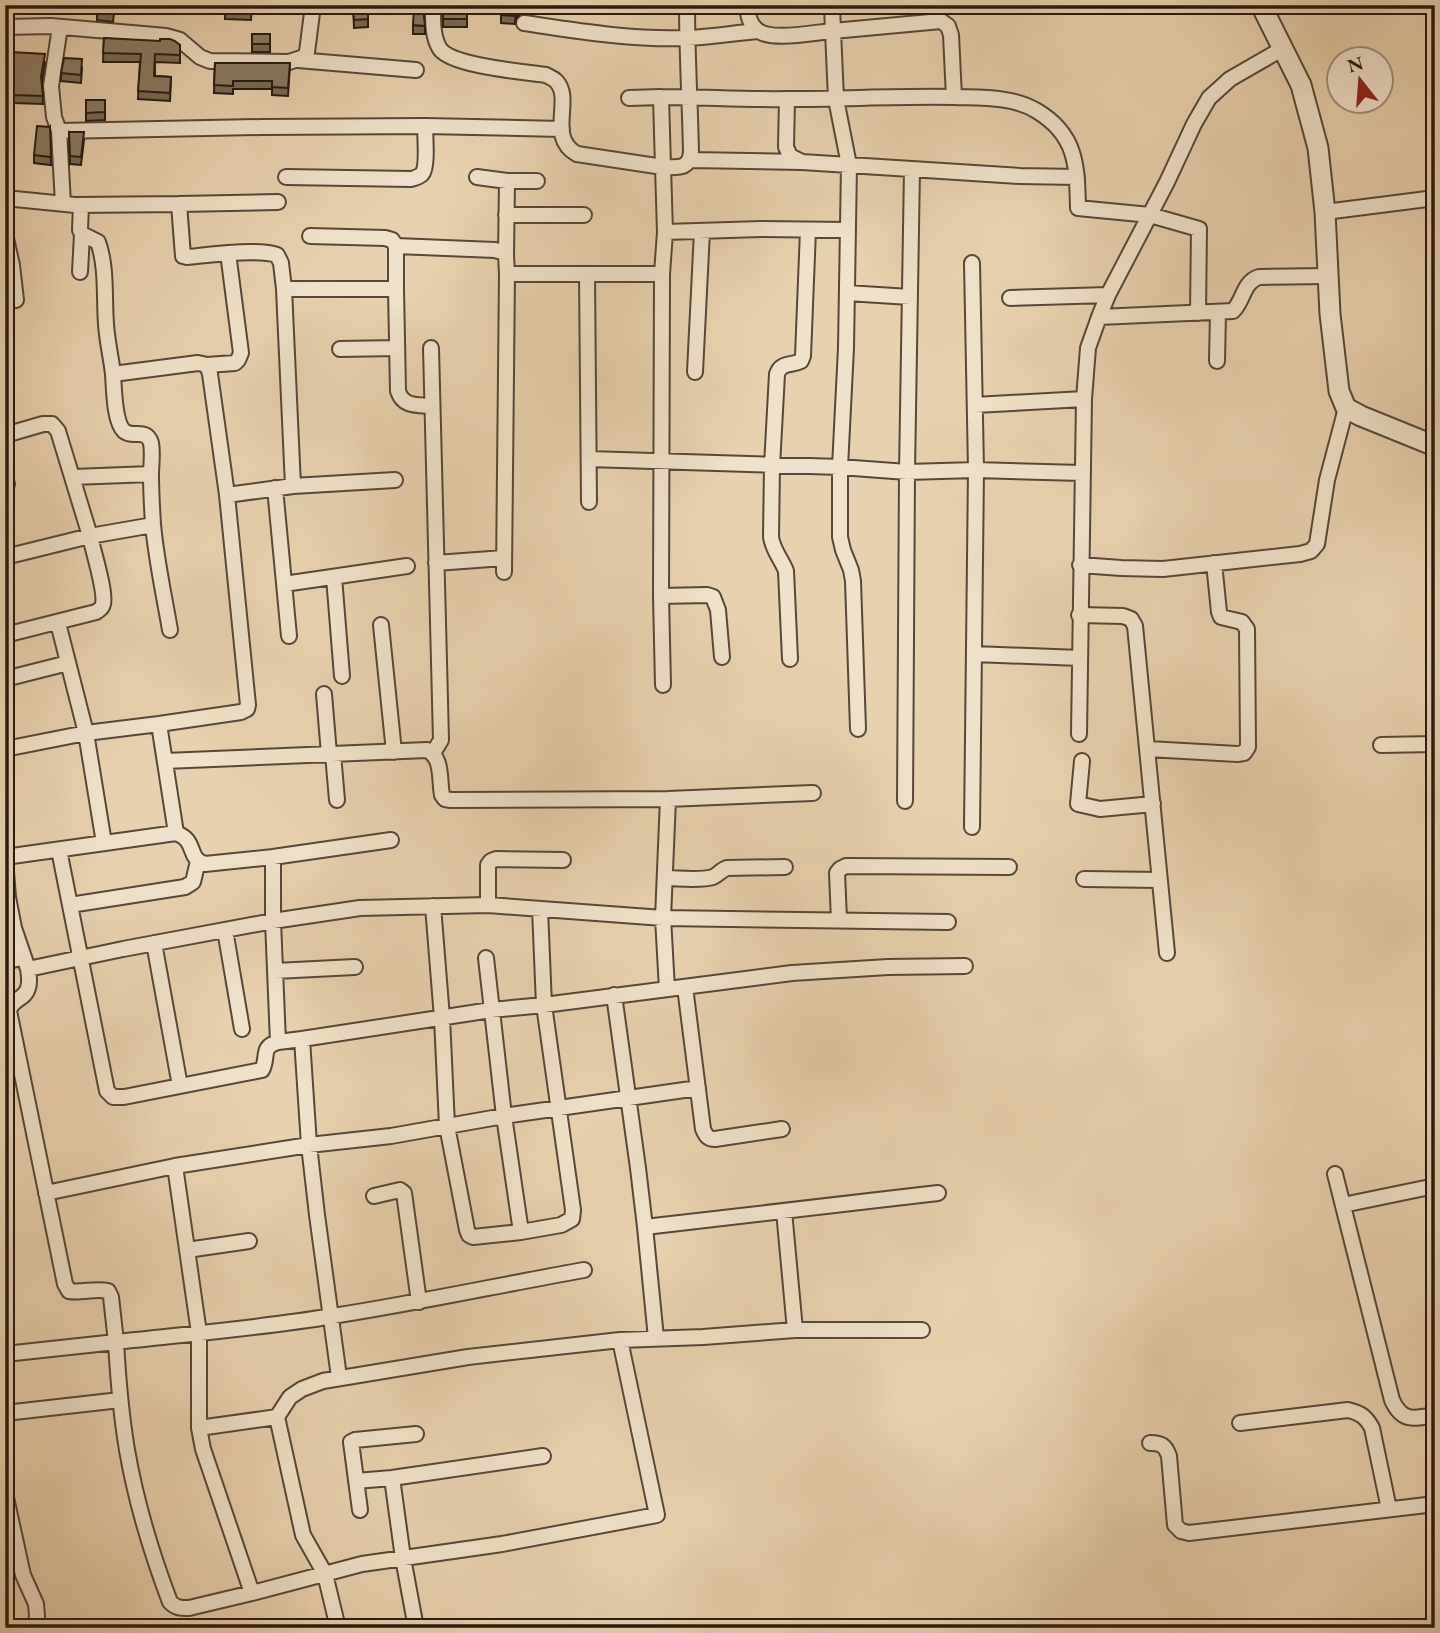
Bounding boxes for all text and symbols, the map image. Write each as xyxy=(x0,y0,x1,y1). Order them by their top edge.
north arrow xyxy=(1324,46,1394,116)
text: N xyxy=(1344,50,1367,78)

